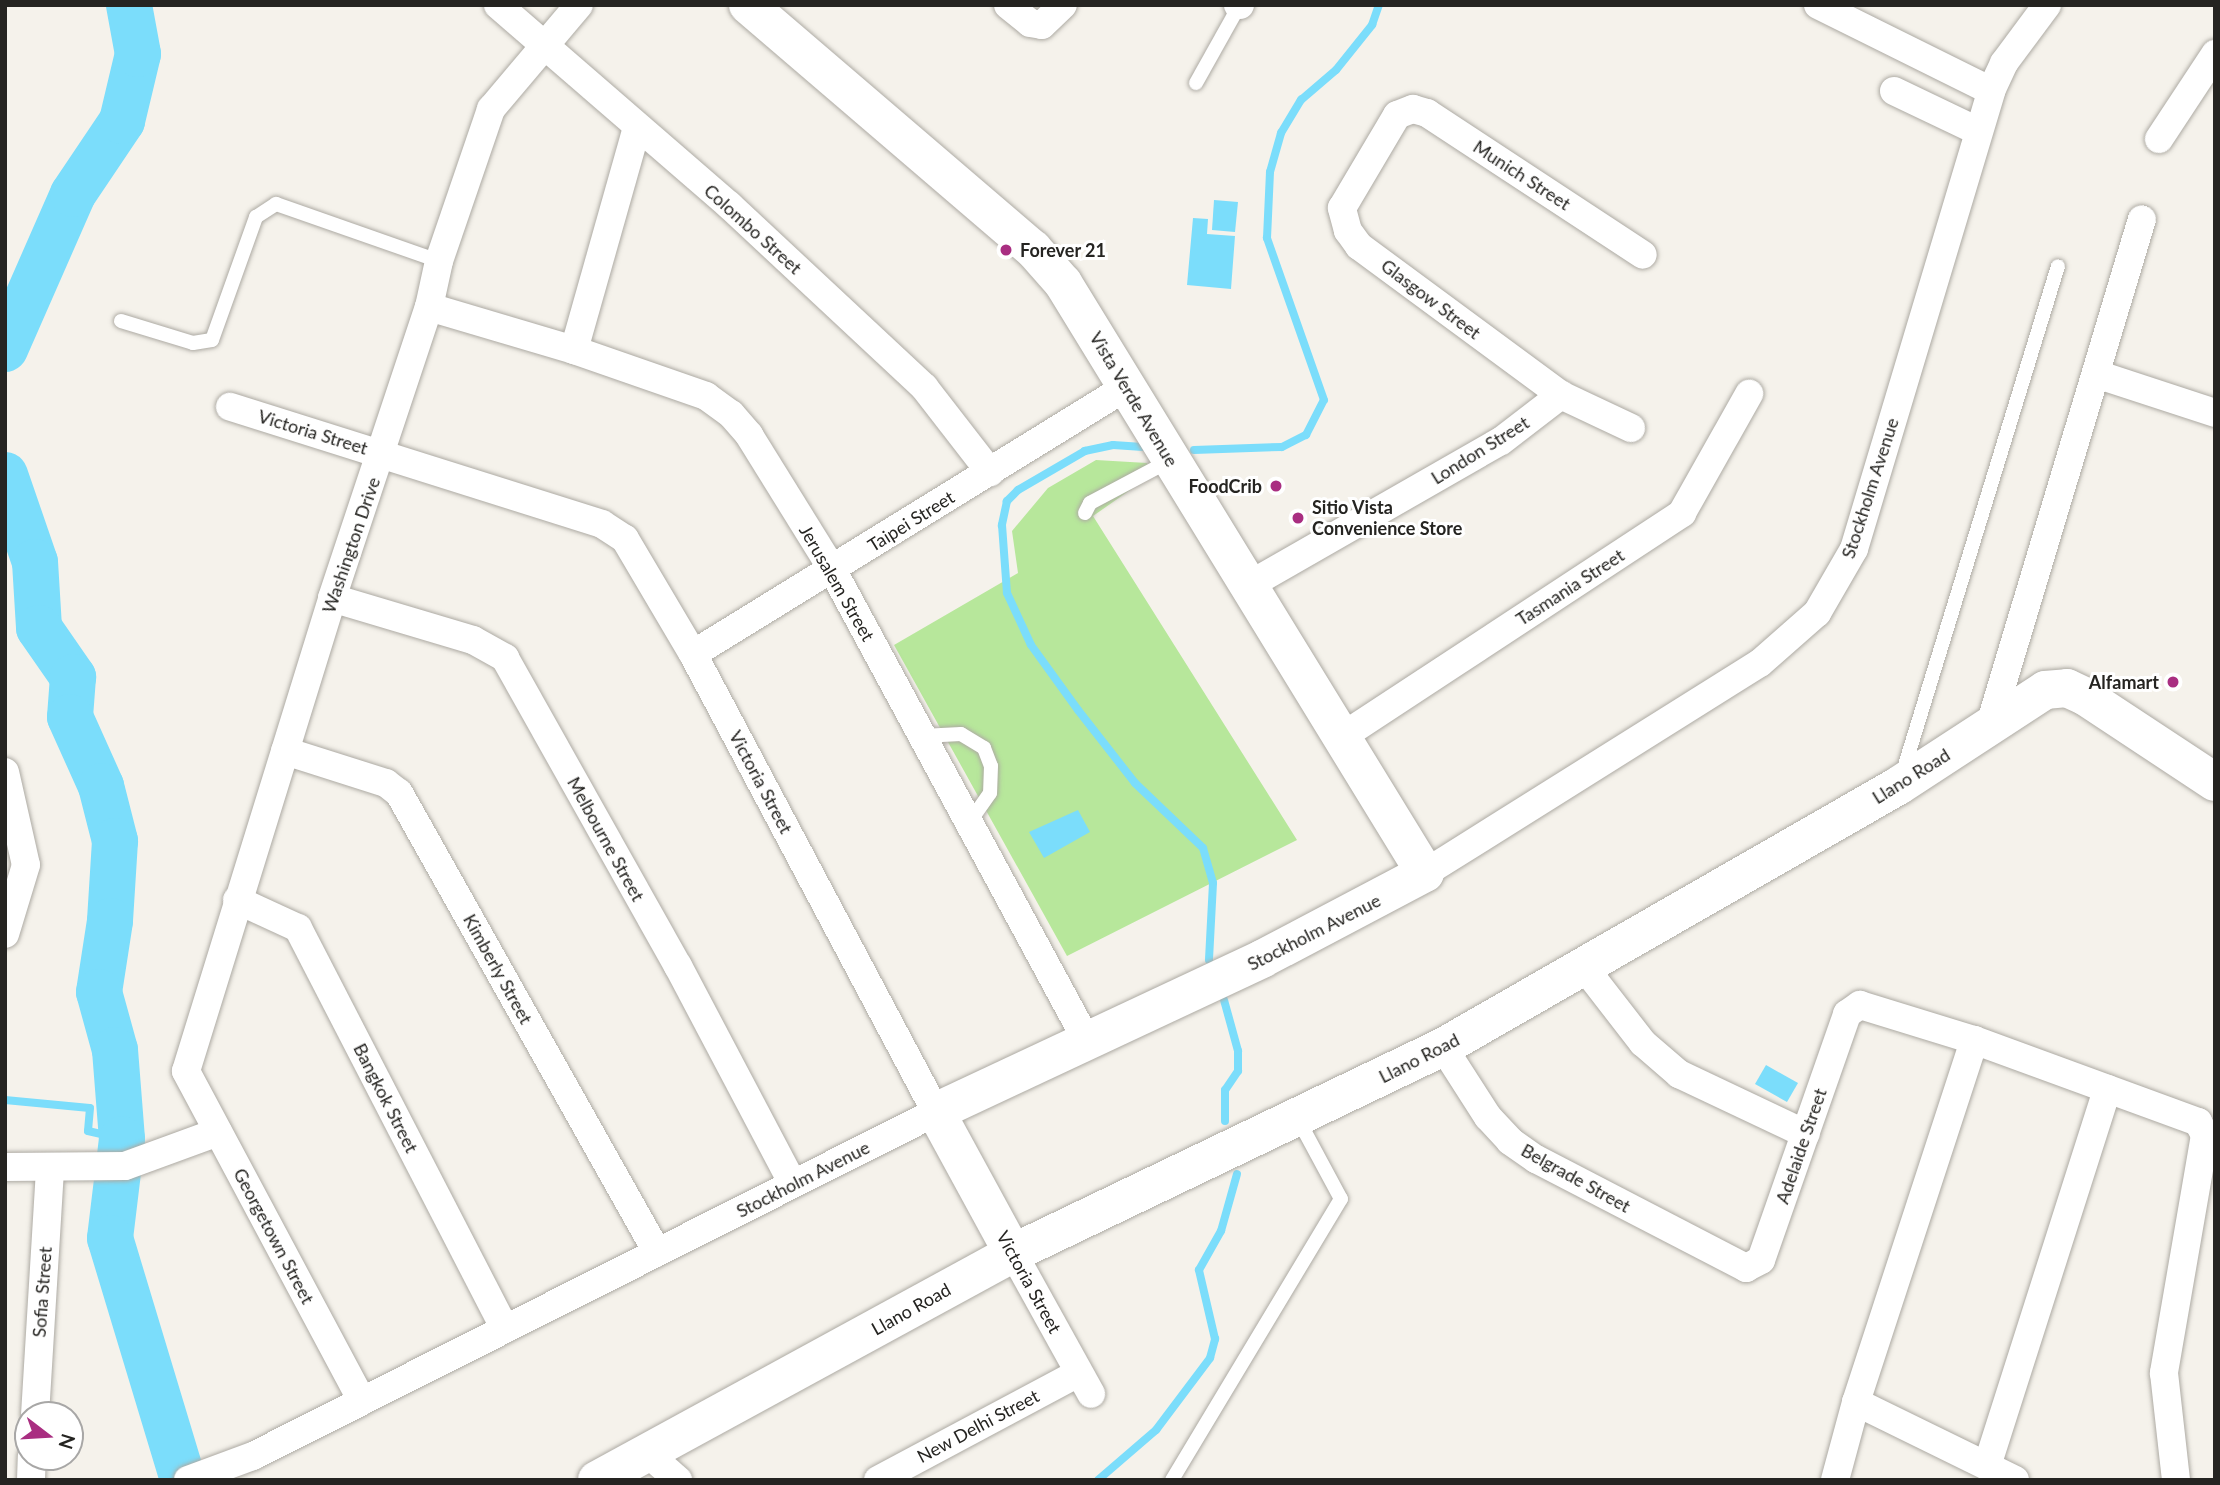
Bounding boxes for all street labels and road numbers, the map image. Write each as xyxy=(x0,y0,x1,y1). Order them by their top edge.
street label: Munich Street xyxy=(1469,136,1575,214)
street label: Colombo Street xyxy=(700,180,806,278)
street label: Glasgow Street xyxy=(1377,254,1485,344)
street label: Vista Verde Avenue xyxy=(1085,327,1183,471)
street label: Victoria Street xyxy=(256,405,370,459)
street label: London Street xyxy=(1427,411,1533,489)
street label: Stockholm Avenue xyxy=(1837,415,1903,561)
street label: Washington Drive xyxy=(318,474,384,616)
street label: Taipei Street xyxy=(864,486,958,556)
street label: Jerusalem Street xyxy=(795,521,879,645)
street label: Tasmania Street xyxy=(1512,544,1628,630)
street label: Victoria Street xyxy=(725,727,797,837)
street label: Llano Road xyxy=(1868,744,1954,808)
street label: Melbourne Street xyxy=(563,773,649,905)
street label: Stockholm Avenue xyxy=(1244,889,1384,975)
street label: Kimberly Street xyxy=(459,910,537,1028)
street label: Llano Road xyxy=(1375,1029,1463,1087)
street label: Bangkok Street xyxy=(349,1040,423,1156)
street label: Adelaide Street xyxy=(1771,1085,1831,1207)
street label: Stockholm Avenue xyxy=(733,1136,873,1222)
street label: Belgrade Street xyxy=(1518,1139,1634,1217)
street label: Georgetown Street xyxy=(229,1165,319,1307)
street label: Victoria Street xyxy=(992,1227,1066,1337)
street label: Sofia Street xyxy=(28,1246,56,1338)
street label: Llano Road xyxy=(868,1278,954,1340)
street label: New Delhi Street xyxy=(913,1385,1043,1467)

